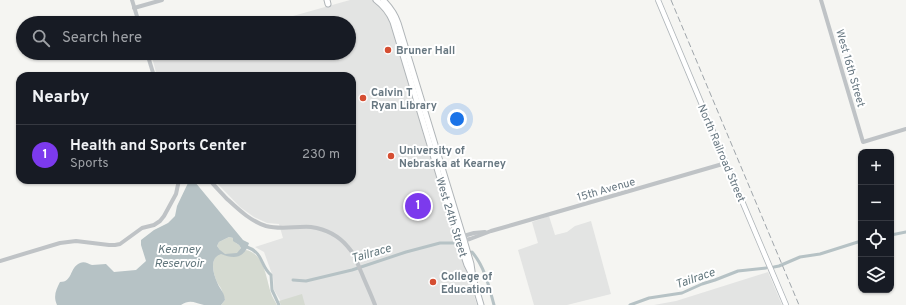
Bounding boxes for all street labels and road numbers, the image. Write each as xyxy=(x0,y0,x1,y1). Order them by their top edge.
street label: West 16th Street xyxy=(832,28,868,109)
street label: North Railroad Street xyxy=(694,102,748,204)
street label: 15th Avenue xyxy=(576,175,637,205)
street label: West 24th Street xyxy=(432,176,470,259)

